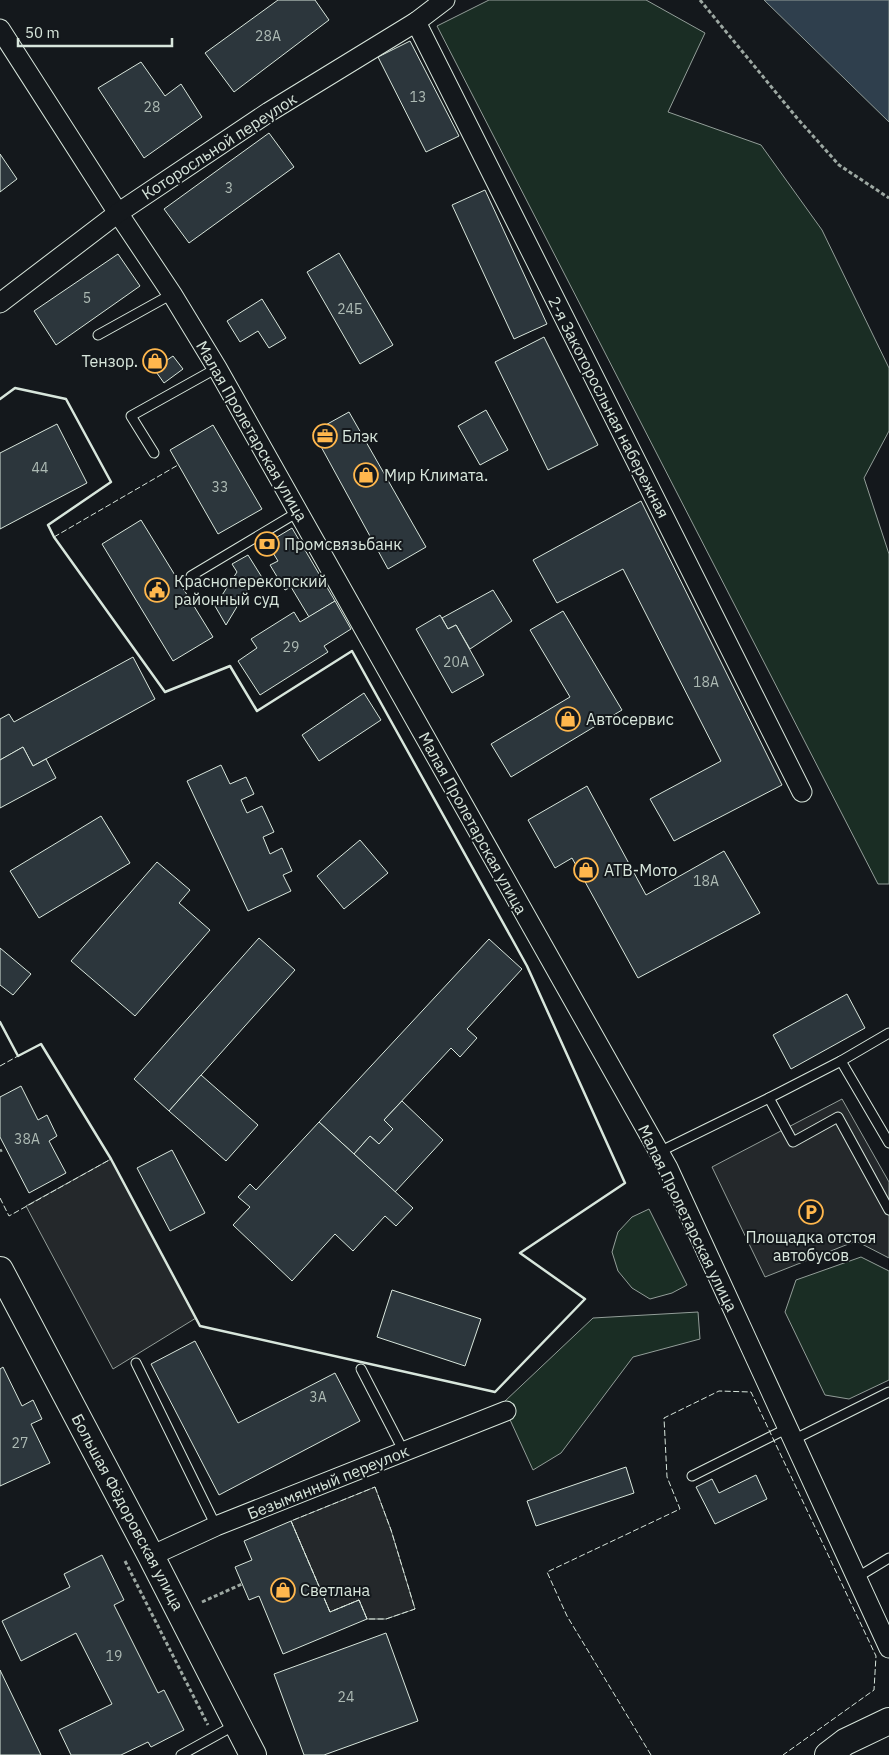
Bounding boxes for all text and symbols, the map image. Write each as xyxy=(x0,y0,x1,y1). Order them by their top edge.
scale bar xyxy=(18,15,171,47)
text: 50 m xyxy=(25,23,60,42)
house number: 28А xyxy=(255,27,281,45)
street label: Которосльной переулок xyxy=(138,88,300,204)
house number: 13 xyxy=(410,88,426,106)
house number: 28 xyxy=(144,98,160,116)
house number: 3 xyxy=(225,179,233,197)
house number: 5 xyxy=(83,289,91,307)
street label: 2-я Закоторосльная набережная xyxy=(544,293,674,521)
house number: 24Б xyxy=(337,300,363,318)
street label: Малая Пролетарская улица xyxy=(192,337,312,525)
shop icon: Тензор. xyxy=(142,348,168,374)
place label: Тензор. xyxy=(81,351,138,371)
office icon: Блэк xyxy=(312,423,338,449)
place label: Блэк xyxy=(342,426,378,446)
house number: 44 xyxy=(32,459,48,477)
shop icon: Мир Климата. xyxy=(353,462,379,488)
place label: Мир Климата. xyxy=(384,465,488,485)
house number: 33 xyxy=(212,478,228,496)
bank icon: Промсвязьбанк xyxy=(254,531,280,557)
place label: Промсвязьбанк xyxy=(284,534,402,554)
place label: Красноперекопский районный суд xyxy=(174,571,327,609)
public building icon: Красноперекопский районный суд xyxy=(144,577,170,603)
house number: 29 xyxy=(283,638,299,656)
house number: 20А xyxy=(443,653,469,671)
house number: 18А xyxy=(693,673,719,691)
shop icon: Автосервис xyxy=(555,706,581,732)
place label: Автосервис xyxy=(586,709,674,729)
street label: Малая Пролетарская улица xyxy=(414,728,532,918)
shop icon: АТВ-Мото xyxy=(573,857,599,883)
place label: АТВ-Мото xyxy=(604,860,677,880)
house number: 18А xyxy=(693,872,719,890)
street label: Малая Пролетарская улица xyxy=(634,1121,742,1315)
house number: 38А xyxy=(14,1130,40,1148)
parking icon: Площадка отстоя автобусов xyxy=(798,1199,824,1225)
place label: Площадка отстоя автобусов xyxy=(746,1227,876,1265)
house number: 3А xyxy=(309,1388,327,1406)
street label: Большая Фёдоровская улица xyxy=(68,1410,189,1614)
house number: 27 xyxy=(12,1434,28,1452)
street label: Безымянный переулок xyxy=(244,1440,412,1524)
shop icon: Светлана xyxy=(270,1577,296,1603)
place label: Светлана xyxy=(300,1580,371,1600)
house number: 19 xyxy=(106,1647,122,1665)
house number: 24 xyxy=(338,1688,354,1706)

